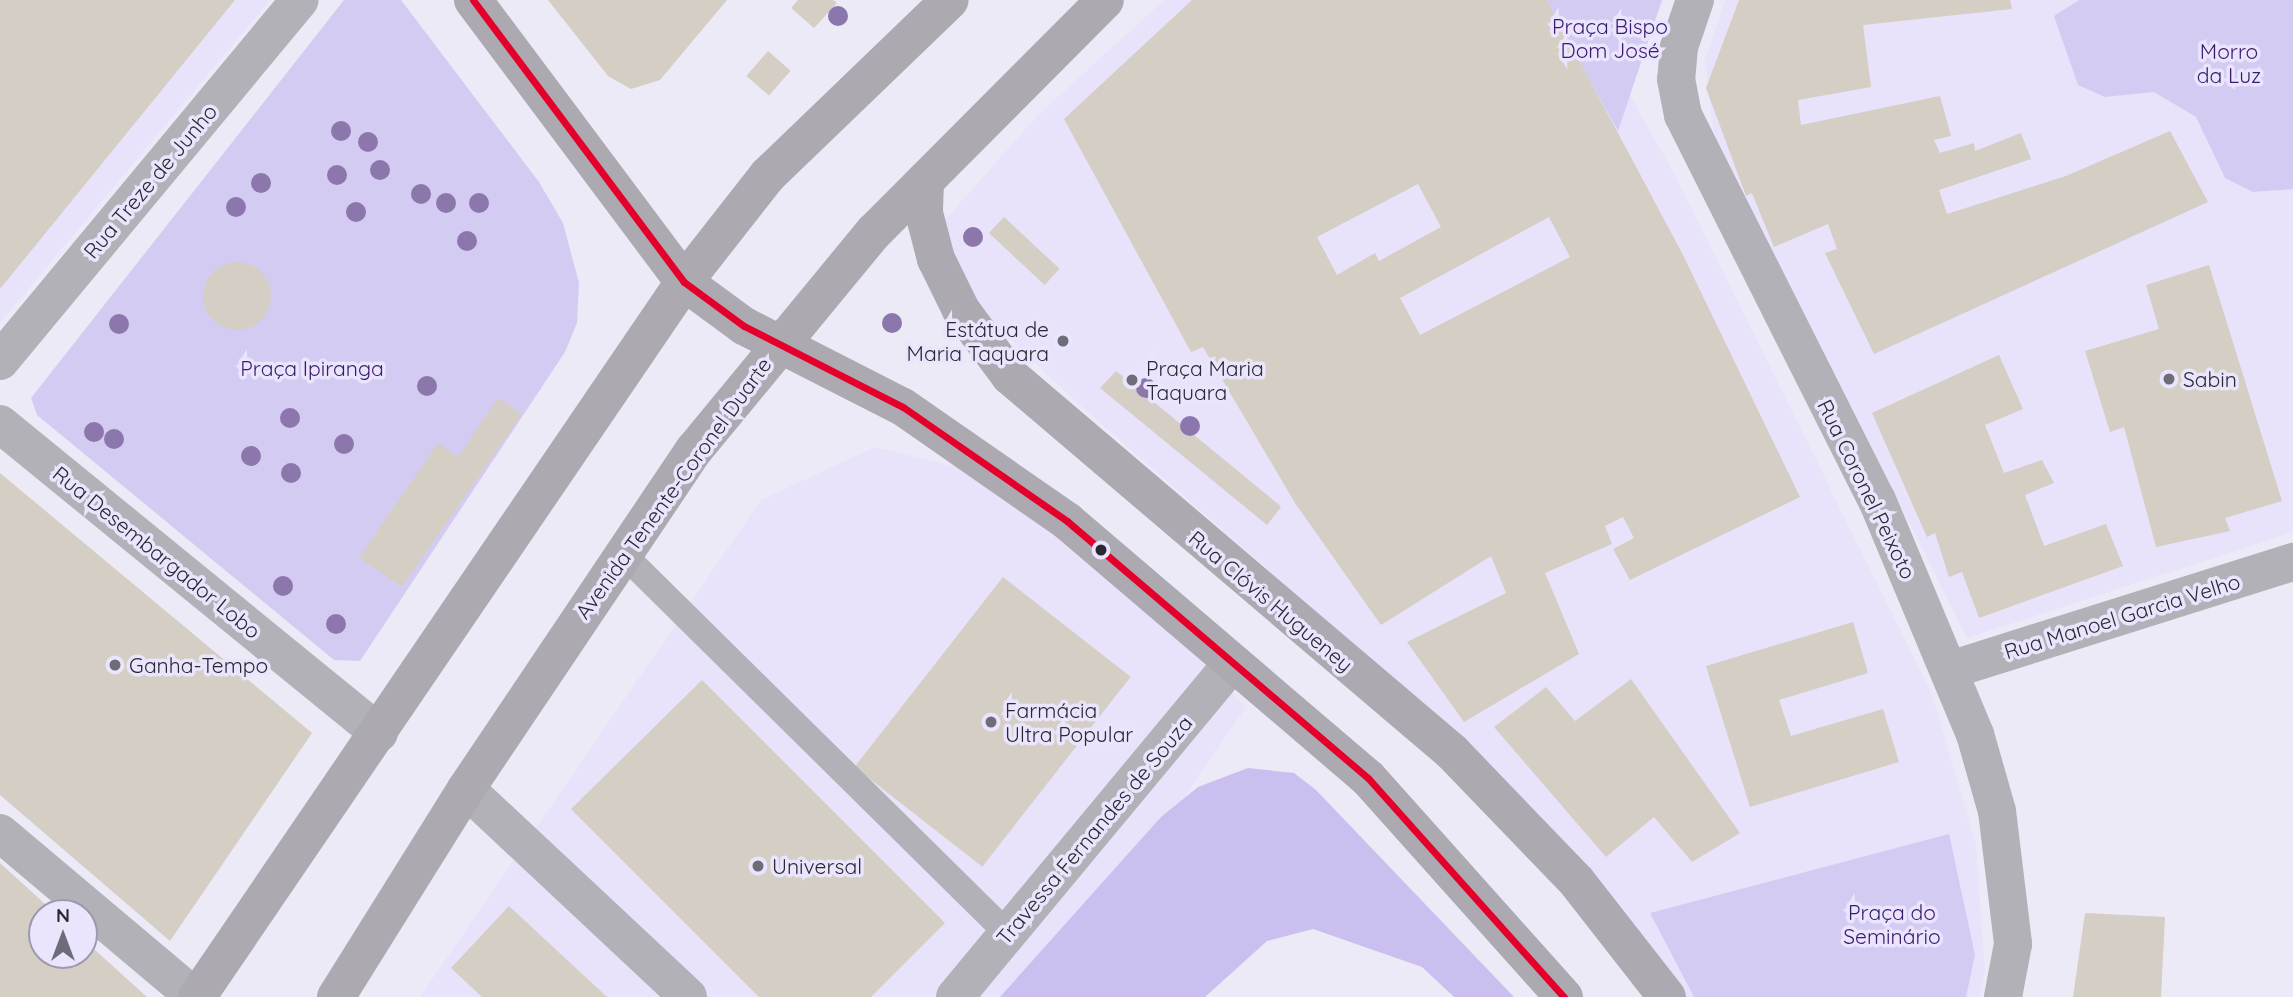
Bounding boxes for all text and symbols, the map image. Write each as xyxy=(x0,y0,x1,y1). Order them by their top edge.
park label: Praça Bispo Dom José xyxy=(1552,13,1668,63)
park label: Morro da Luz xyxy=(2197,38,2261,88)
street label: Rua Treze de Junho xyxy=(78,99,222,263)
place label: Estátua de Maria Taquara xyxy=(907,316,1049,366)
marker: Estátua de Maria Taquara xyxy=(1055,333,1071,349)
street label: Avenida Tenente-Coronel Duarte xyxy=(570,352,776,624)
park label: Praça Ipiranga xyxy=(240,355,384,381)
place label: Praça Maria Taquara xyxy=(1146,355,1264,405)
place label: Sabin xyxy=(2183,366,2237,392)
marker: Sabin xyxy=(2161,371,2177,387)
marker: Praça Maria Taquara xyxy=(1124,372,1140,388)
street label: Rua Coronel Peixoto xyxy=(1813,395,1921,583)
street label: Rua Desembargador Lobo xyxy=(48,460,266,644)
street label: Rua Clóvis Hugueney xyxy=(1184,525,1358,677)
unlabelled marker xyxy=(1094,543,1108,557)
street label: Rua Manoel Garcia Velho xyxy=(2001,568,2243,664)
place label: Ganha-Tempo xyxy=(129,652,268,678)
marker: Ganha-Tempo xyxy=(107,657,123,673)
place label: Farmácia Ultra Popular xyxy=(1005,697,1133,747)
street label: Travessa Fernandes de Souza xyxy=(991,710,1197,950)
marker: Farmácia Ultra Popular xyxy=(983,714,999,730)
place label: Universal xyxy=(772,853,862,879)
marker: Universal xyxy=(750,858,766,874)
north arrow xyxy=(28,899,98,969)
park label: Praça do Seminário xyxy=(1843,899,1941,949)
text: N xyxy=(56,903,70,927)

